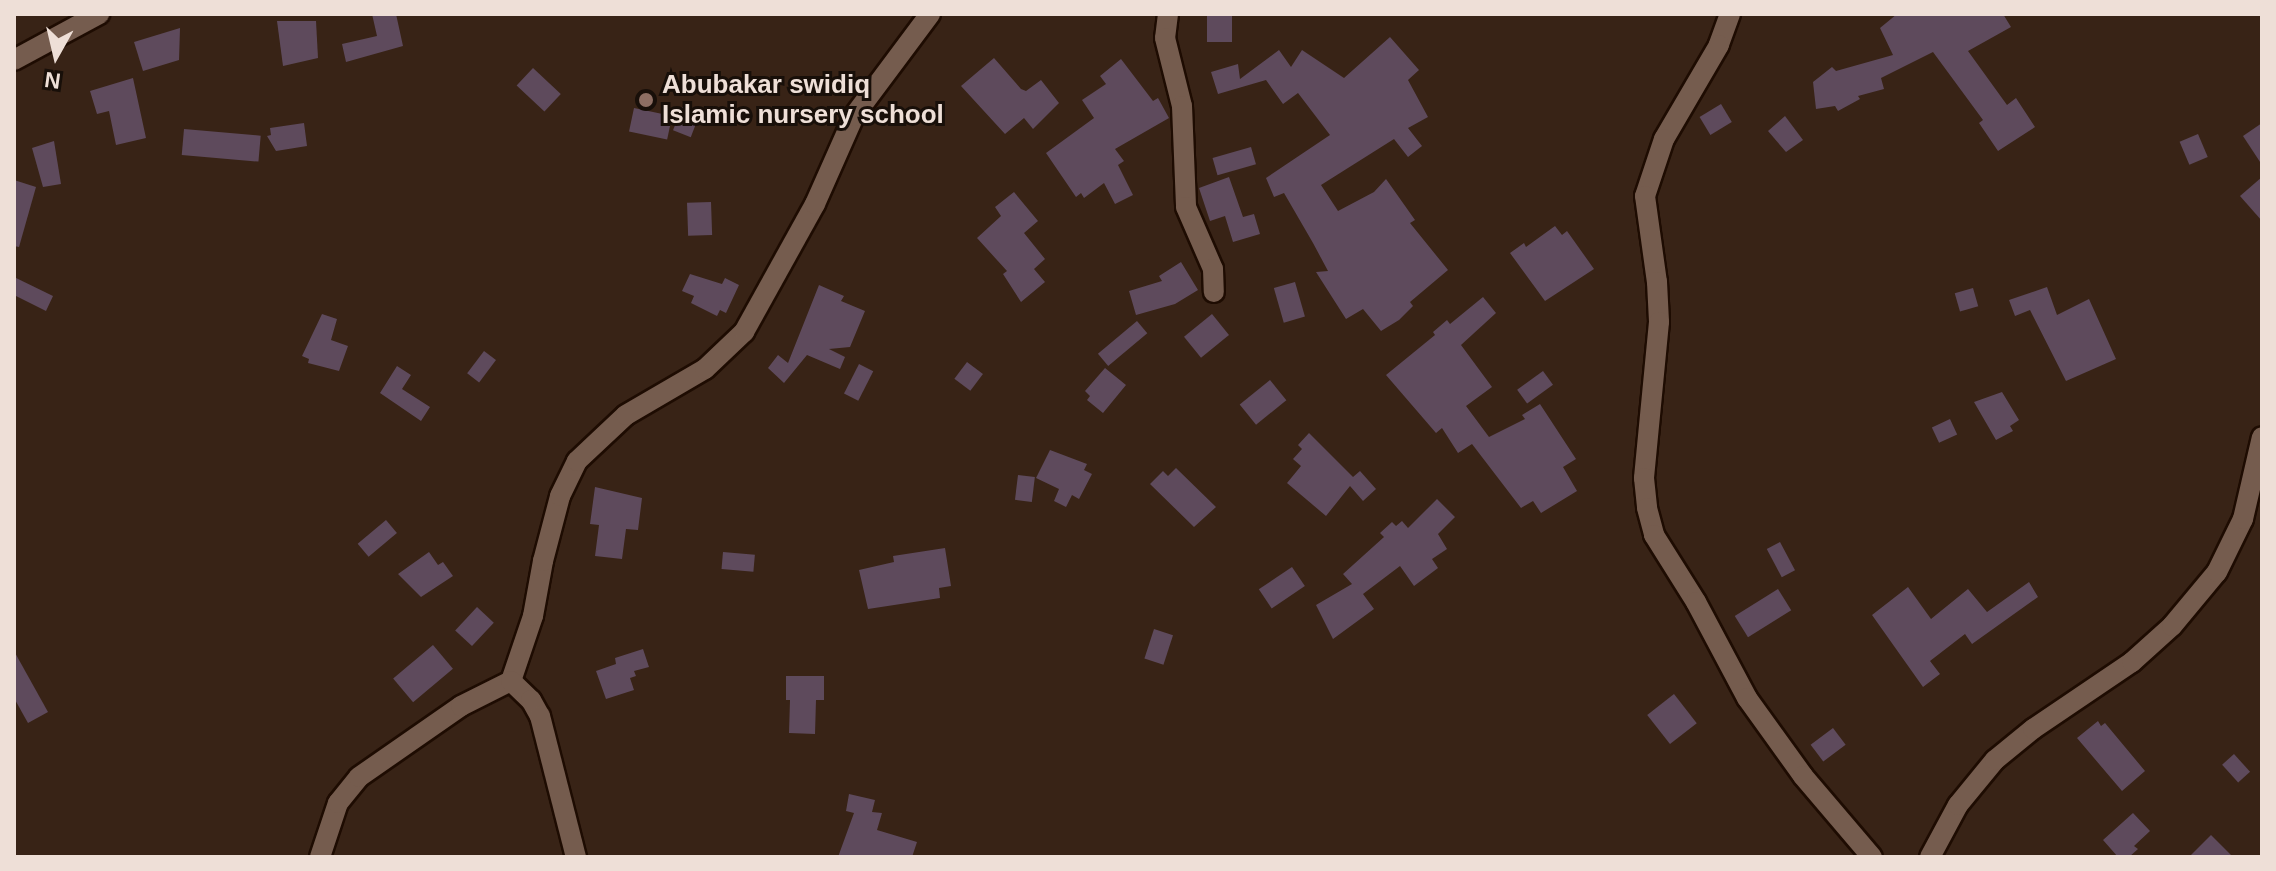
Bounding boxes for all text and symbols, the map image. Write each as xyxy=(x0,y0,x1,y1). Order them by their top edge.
north arrow xyxy=(16,16,96,96)
text: N xyxy=(43,67,62,94)
place label: Abubakar swidiq Islamic nursery school xyxy=(662,69,944,130)
marker: Abubakar swidiq Islamic nursery school xyxy=(637,91,655,109)

